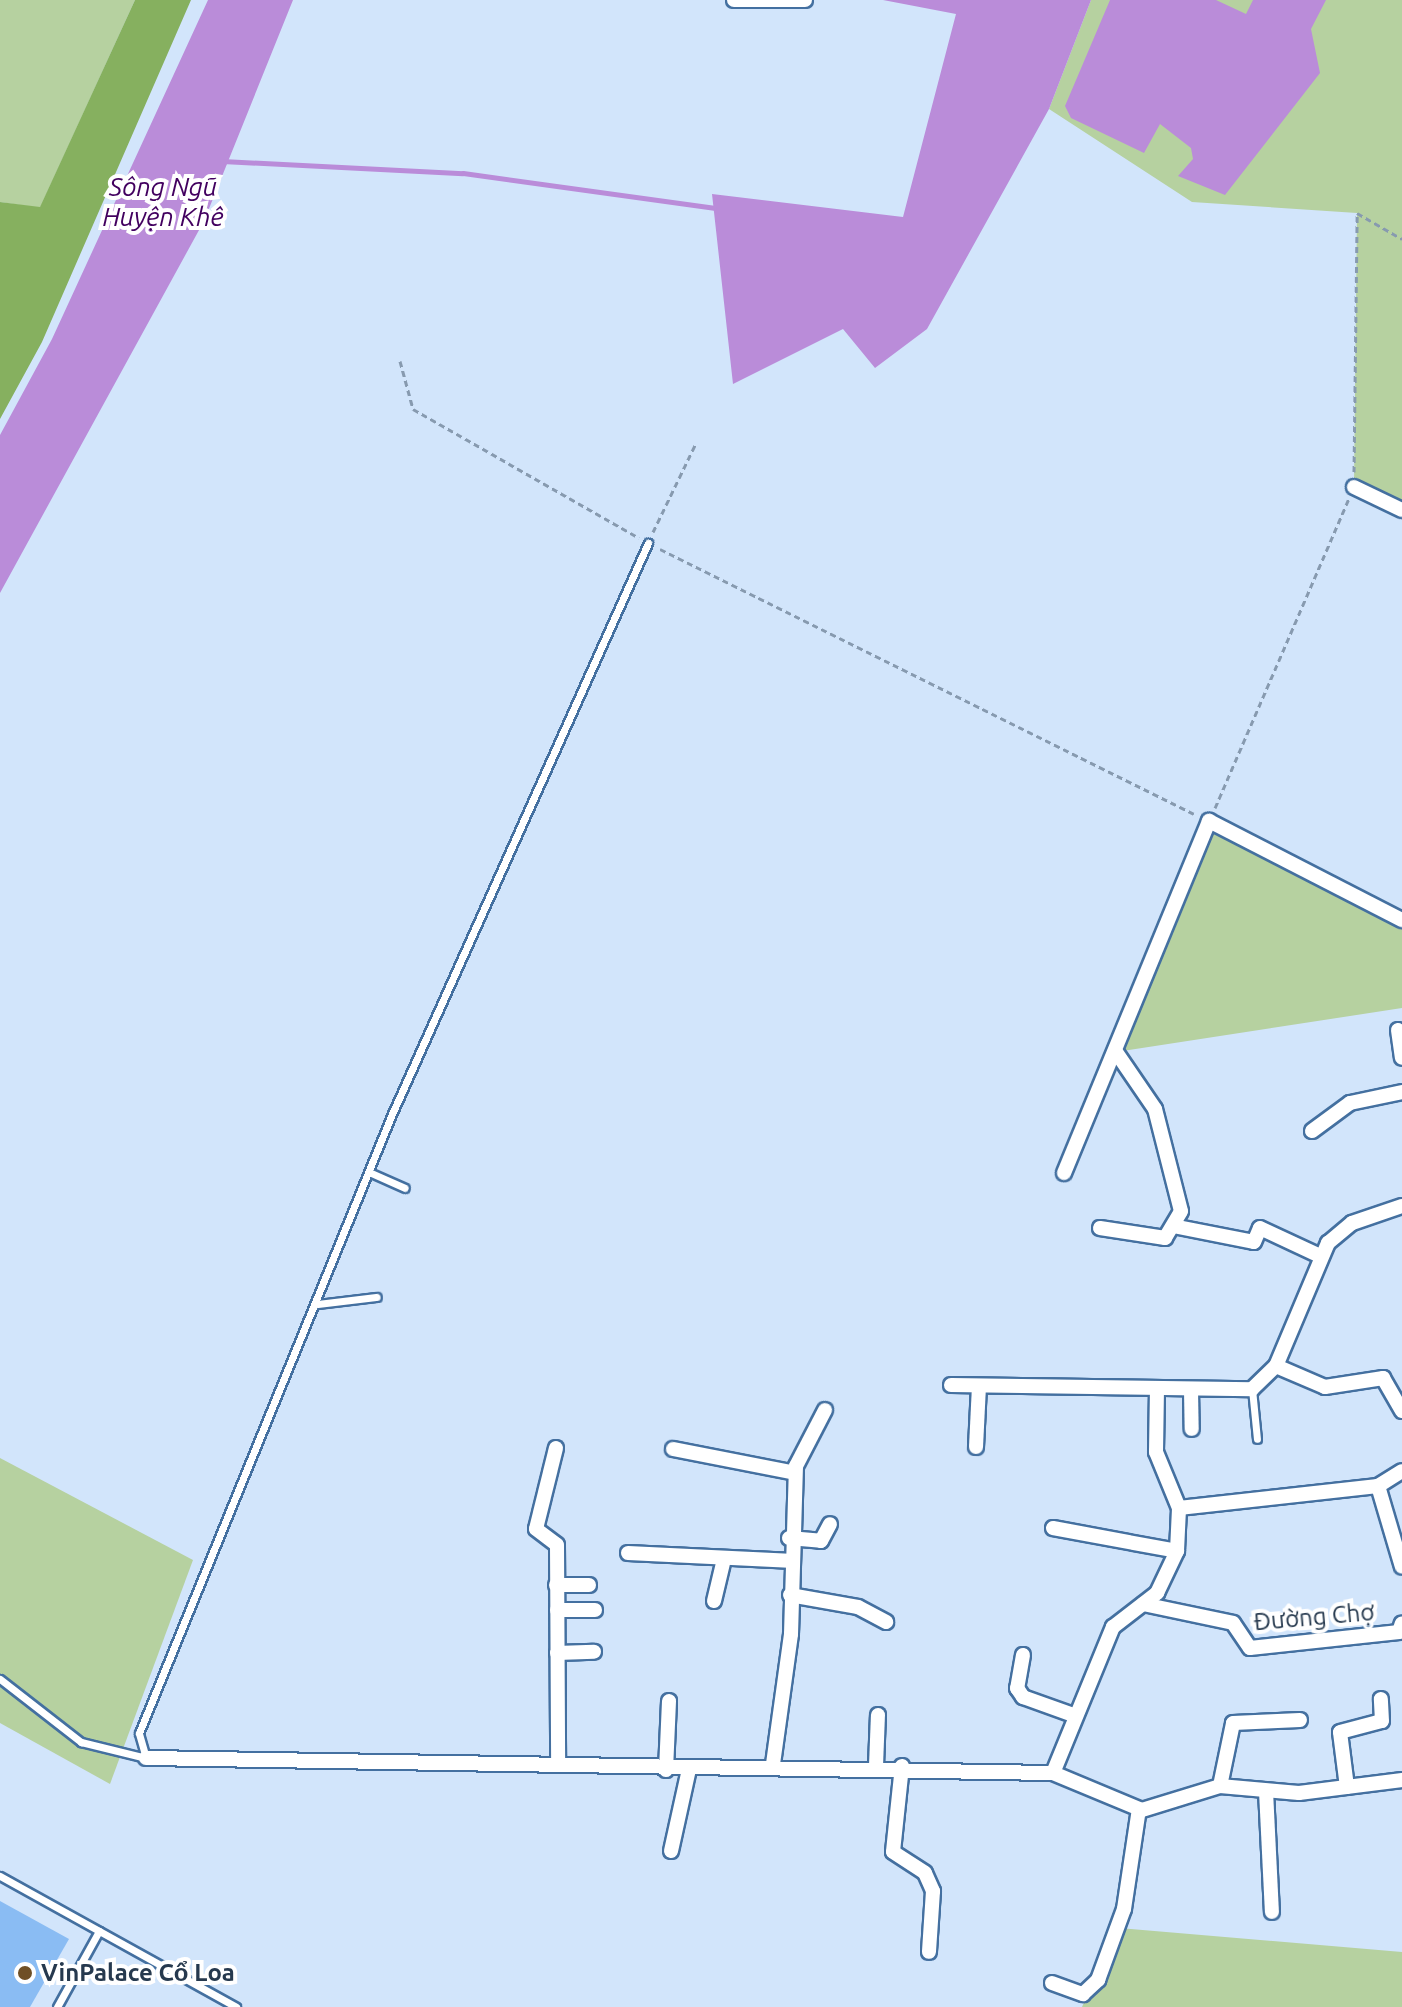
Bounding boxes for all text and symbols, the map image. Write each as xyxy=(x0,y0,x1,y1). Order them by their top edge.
water label: Sông Ngũ Huyện Khê xyxy=(102,171,224,232)
street label: Đường Chợ xyxy=(1252,1597,1376,1637)
place label: VinPalace Cổ Loa xyxy=(41,1959,235,1987)
marker: VinPalace Cổ Loa xyxy=(16,1964,34,1982)

